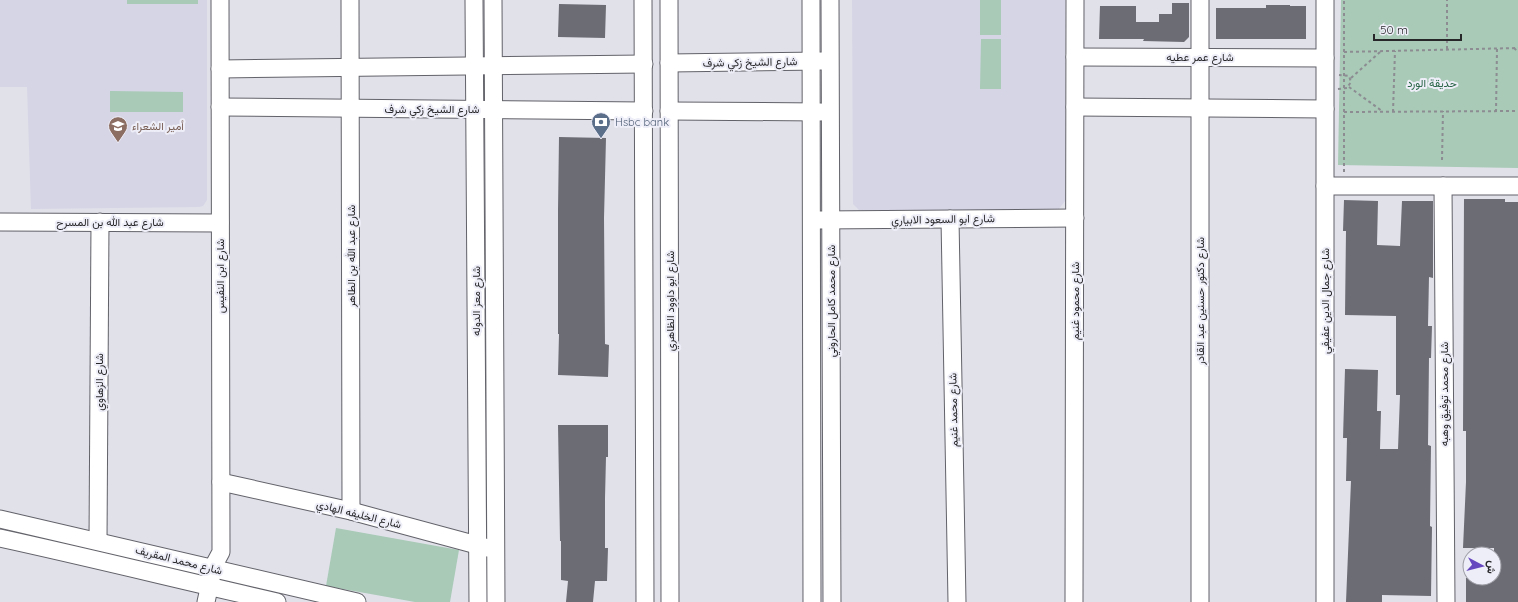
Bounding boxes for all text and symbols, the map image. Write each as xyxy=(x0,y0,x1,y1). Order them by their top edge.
scale bar xyxy=(1374,16,1461,42)
text: 50 m xyxy=(1380,22,1408,37)
street label: شارع عمر عطيه xyxy=(1166,50,1234,65)
street label: شارع الشيخ زكي شرف xyxy=(703,54,798,73)
park label: حديقة الورد xyxy=(1407,76,1457,90)
street label: شارع الشيخ زكي شرف xyxy=(385,102,480,119)
bank icon: Hsbc bank xyxy=(590,111,612,139)
school or university icon: أمير الشعراء xyxy=(107,115,129,143)
place label: Hsbc bank xyxy=(615,115,669,129)
place label: أمير الشعراء xyxy=(132,119,184,133)
street label: شارع عبد الله بن الطاهر xyxy=(344,204,359,308)
street label: شارع ابو السعود الابياري xyxy=(891,211,995,230)
street label: شارع عبد الله بن المسرح xyxy=(56,215,164,230)
street label: شارع دكتور حسنين عبد القادر xyxy=(1193,237,1208,366)
street label: شارع ابن النفيس xyxy=(213,239,228,313)
street label: شارع محمد كامل الحاروني xyxy=(824,244,841,357)
street label: شارع جمال الدين عفيفي xyxy=(1318,248,1335,354)
street label: شارع ابو داوود الظاهري xyxy=(663,251,680,351)
street label: شارع محمود غنيم xyxy=(1068,262,1083,340)
street label: شارع معز الدوله xyxy=(469,266,484,336)
street label: شارع محمد توفيق وهبه xyxy=(1437,341,1452,446)
street label: شارع الزهاوي xyxy=(92,353,109,411)
street label: شارع محمد غنيم xyxy=(945,373,962,447)
street label: شارع الخليفه الهادي xyxy=(314,497,403,534)
street label: شارع محمد المقريف xyxy=(134,542,224,579)
north arrow xyxy=(1462,546,1502,586)
text: ش xyxy=(1484,560,1500,575)

